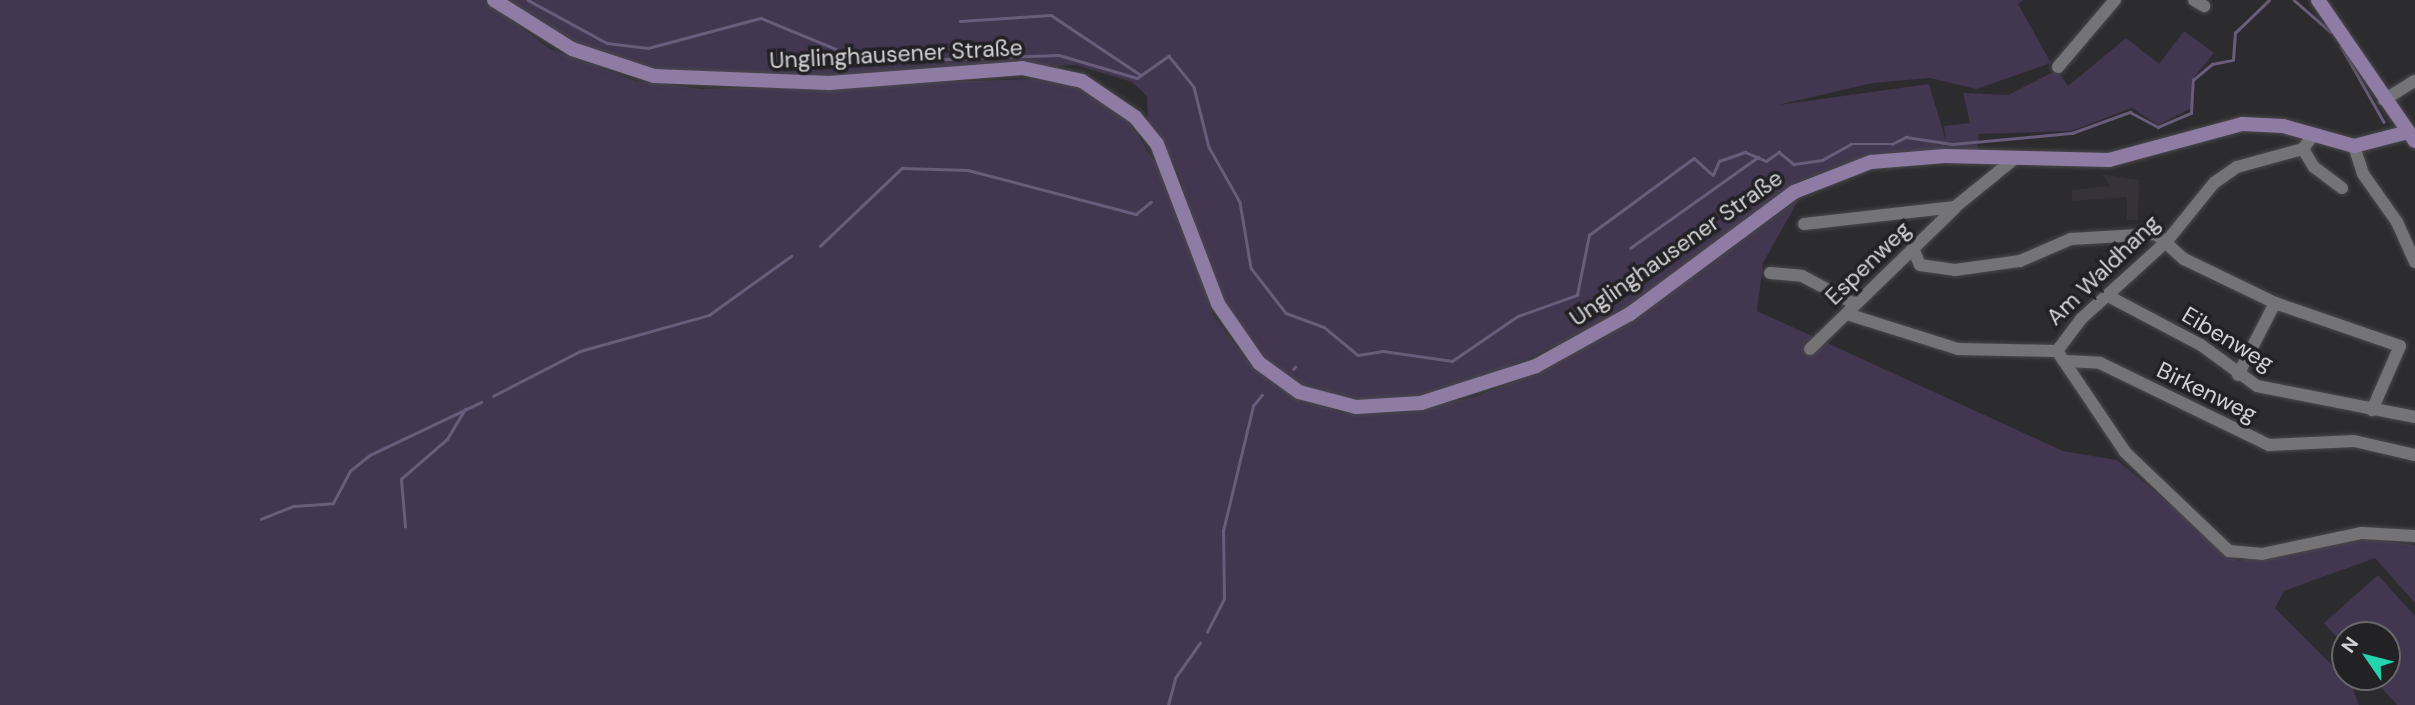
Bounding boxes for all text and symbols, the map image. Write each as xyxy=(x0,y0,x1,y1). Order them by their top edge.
street label: Unglinghausener Straße xyxy=(769,34,1023,74)
street label: Unglinghausener Straße xyxy=(1564,164,1788,332)
street label: Am Waldhang xyxy=(2041,209,2165,331)
street label: Espenweg xyxy=(1820,216,1916,310)
street label: Eibenweg xyxy=(2177,301,2279,377)
street label: Birkenweg xyxy=(2152,356,2262,428)
north arrow xyxy=(2331,621,2401,691)
text: N xyxy=(2336,632,2364,658)

